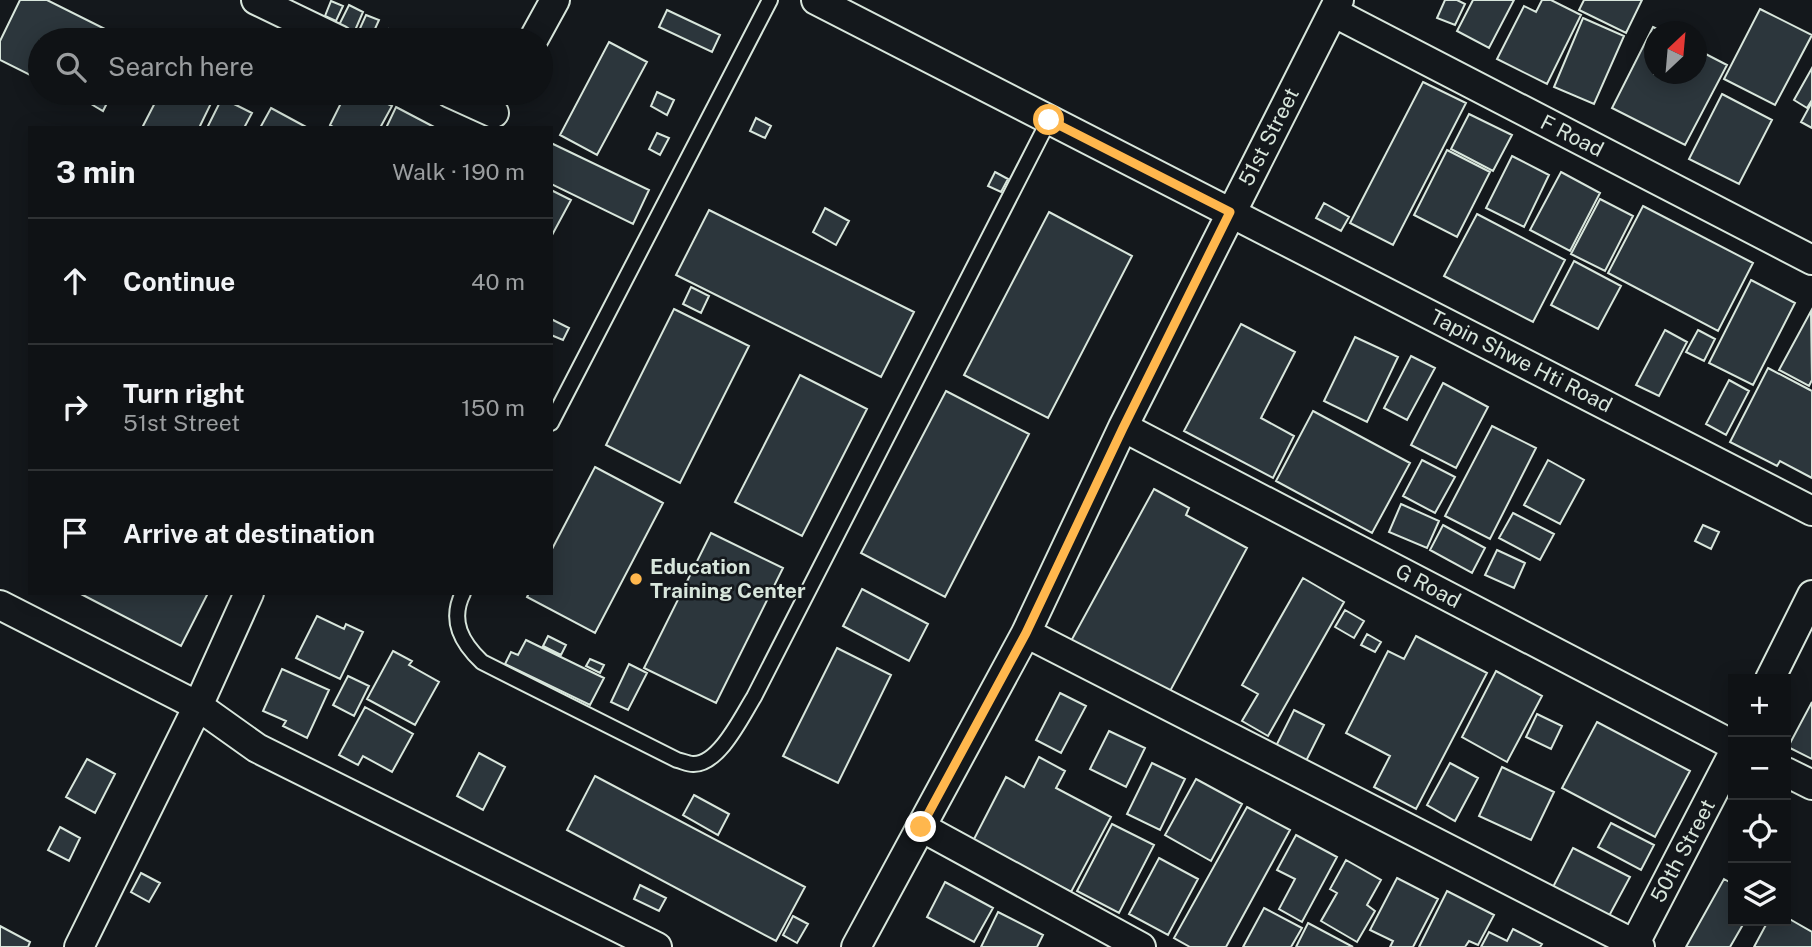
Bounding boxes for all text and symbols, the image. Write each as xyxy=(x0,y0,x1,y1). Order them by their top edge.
north arrow xyxy=(1644,21,1707,84)
search box xyxy=(28,28,553,105)
icon: search xyxy=(52,48,90,86)
text: Search here xyxy=(108,51,254,82)
street label: 51st Street xyxy=(1233,83,1304,190)
route start xyxy=(1033,104,1064,135)
street label: F Road xyxy=(1537,109,1608,162)
text: 3 min xyxy=(56,154,135,190)
text: Walk · 190 m xyxy=(392,158,525,185)
icon: ahead xyxy=(56,262,94,300)
text: Continue xyxy=(123,266,235,297)
text: 40 m xyxy=(471,268,525,295)
street label: Tapin Shwe Hti Road xyxy=(1426,304,1616,417)
text: Turn right xyxy=(123,378,245,409)
icon: right xyxy=(56,388,94,426)
text: 150 m xyxy=(461,394,525,421)
text: 51st Street xyxy=(123,409,240,436)
icon: arrive xyxy=(56,514,94,552)
text: Arrive at destination xyxy=(123,518,375,549)
place label: Education Training Center xyxy=(650,554,806,603)
street label: G Road xyxy=(1391,558,1465,613)
marker: Education Training Center xyxy=(628,571,644,587)
map controls xyxy=(1728,674,1791,926)
button: + xyxy=(1728,674,1791,737)
button: − xyxy=(1728,737,1791,800)
street label: 50th Street xyxy=(1645,795,1720,907)
button: locate xyxy=(1728,800,1791,863)
route end xyxy=(905,811,936,842)
button: layers xyxy=(1728,863,1791,926)

